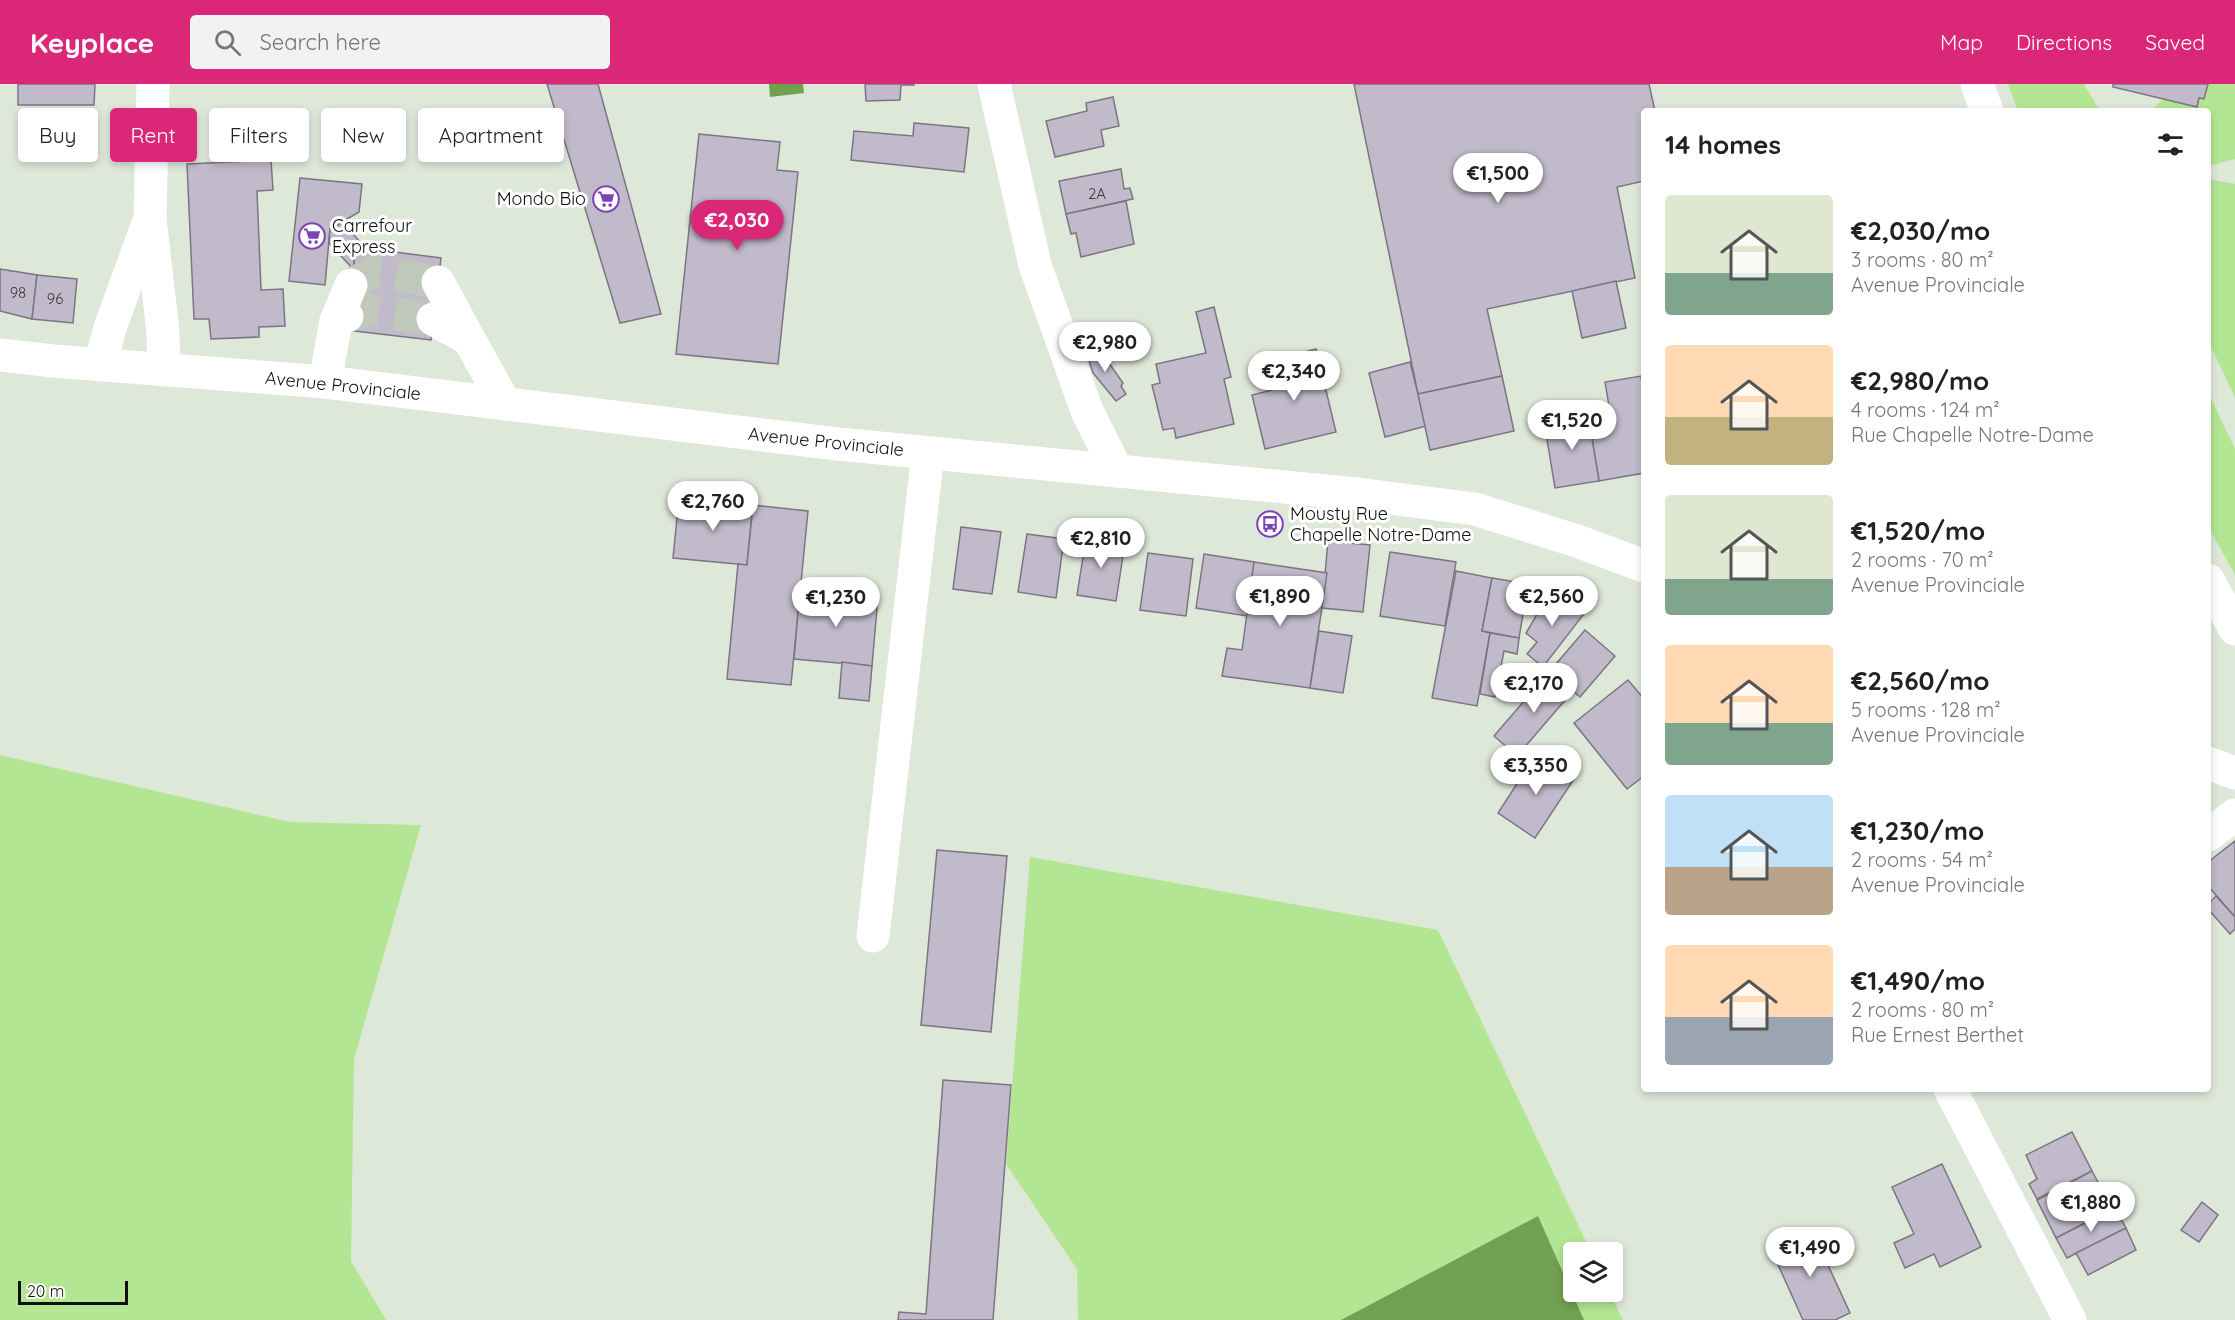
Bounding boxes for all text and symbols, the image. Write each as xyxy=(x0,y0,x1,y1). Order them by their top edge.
search box xyxy=(190,15,610,69)
text: Keyplace xyxy=(30,25,154,60)
icon: search xyxy=(211,26,244,59)
text: Search here xyxy=(259,28,381,56)
text: Map xyxy=(1940,29,1983,55)
text: Directions xyxy=(2016,29,2112,55)
text: Saved xyxy=(2145,29,2205,55)
chip: Buy xyxy=(18,108,98,162)
chip: Rent xyxy=(110,108,197,162)
chip: Filters xyxy=(209,108,309,162)
chip: New xyxy=(321,108,406,162)
chip: Apartment xyxy=(418,108,564,162)
text: 14 homes xyxy=(1665,128,1781,161)
icon: filters xyxy=(2154,128,2187,161)
pin: €1,500 xyxy=(1449,153,1547,204)
text: €1,500 xyxy=(1467,160,1529,185)
supermarket icon: Mondo Bio xyxy=(591,184,621,214)
house number: 2A xyxy=(1088,184,1106,203)
place label: Mondo Bio xyxy=(497,187,586,210)
pin: €2,030 xyxy=(688,200,786,251)
text: €2,030 xyxy=(705,207,769,232)
place label: Carrefour Express xyxy=(332,214,412,258)
text: €2,030/mo xyxy=(1851,214,1990,247)
icon: home xyxy=(1713,219,1785,291)
supermarket icon: Carrefour Express xyxy=(297,221,327,251)
text: 3 rooms · 80 m² xyxy=(1851,247,1994,272)
text: Avenue Provinciale xyxy=(1851,272,2025,297)
house number: 98 xyxy=(10,283,26,302)
house number: 96 xyxy=(47,289,63,308)
pin: €2,980 xyxy=(1056,322,1154,373)
text: €2,980 xyxy=(1073,329,1137,354)
pin: €2,340 xyxy=(1245,351,1343,402)
text: €2,340 xyxy=(1262,358,1326,383)
text: €2,980/mo xyxy=(1851,364,1989,397)
street label: Avenue Provinciale xyxy=(264,366,422,405)
icon: home xyxy=(1713,369,1785,441)
text: 4 rooms · 124 m² xyxy=(1851,397,2000,422)
pin: €1,520 xyxy=(1523,400,1621,451)
text: €1,520 xyxy=(1542,407,1603,432)
street label: Avenue Provinciale xyxy=(747,422,905,461)
text: Rue Chapelle Notre-Dame xyxy=(1851,422,2094,447)
pin: €2,760 xyxy=(664,481,762,532)
text: €2,760 xyxy=(681,488,745,513)
place label: Mousty Rue Chapelle Notre-Dame xyxy=(1290,502,1471,546)
bus stop icon: Mousty Rue Chapelle Notre-Dame xyxy=(1255,509,1285,539)
text: €1,520/mo xyxy=(1851,514,1985,547)
pin: €2,810 xyxy=(1052,518,1150,569)
icon: home xyxy=(1713,519,1785,591)
text: €2,810 xyxy=(1071,525,1131,550)
text: 2 rooms · 70 m² xyxy=(1851,547,1994,572)
text: Avenue Provinciale xyxy=(1851,572,2025,597)
pin: €1,890 xyxy=(1231,576,1329,627)
pin: €2,560 xyxy=(1503,576,1601,627)
pin: €1,230 xyxy=(787,577,885,628)
text: €1,890 xyxy=(1250,583,1310,608)
text: €2,560 xyxy=(1520,583,1584,608)
text: €1,230 xyxy=(806,584,866,609)
pin: €2,170 xyxy=(1485,663,1583,714)
text: €2,560/mo xyxy=(1851,664,1990,697)
icon: home xyxy=(1713,669,1785,741)
text: €2,170 xyxy=(1504,670,1564,695)
text: 5 rooms · 128 m² xyxy=(1851,697,2001,722)
text: Avenue Provinciale xyxy=(1851,722,2025,747)
pin: €3,350 xyxy=(1487,745,1585,796)
text: €3,350 xyxy=(1504,752,1568,777)
text: €1,230/mo xyxy=(1851,814,1984,847)
icon: home xyxy=(1713,819,1785,891)
text: 2 rooms · 54 m² xyxy=(1851,847,1993,872)
text: Avenue Provinciale xyxy=(1851,872,2025,897)
text: €1,490/mo xyxy=(1851,964,1985,997)
icon: home xyxy=(1713,969,1785,1041)
text: 2 rooms · 80 m² xyxy=(1851,997,1994,1022)
text: Rue Ernest Berthet xyxy=(1851,1022,2024,1047)
pin: €1,880 xyxy=(2042,1182,2140,1233)
text: €1,880 xyxy=(2061,1189,2121,1214)
pin: €1,490 xyxy=(1761,1227,1859,1278)
text: €1,490 xyxy=(1780,1234,1840,1259)
map controls xyxy=(1563,1242,1623,1302)
button: layers xyxy=(1563,1242,1623,1302)
scale bar xyxy=(18,1278,128,1306)
text: 20 m xyxy=(27,1281,64,1301)

